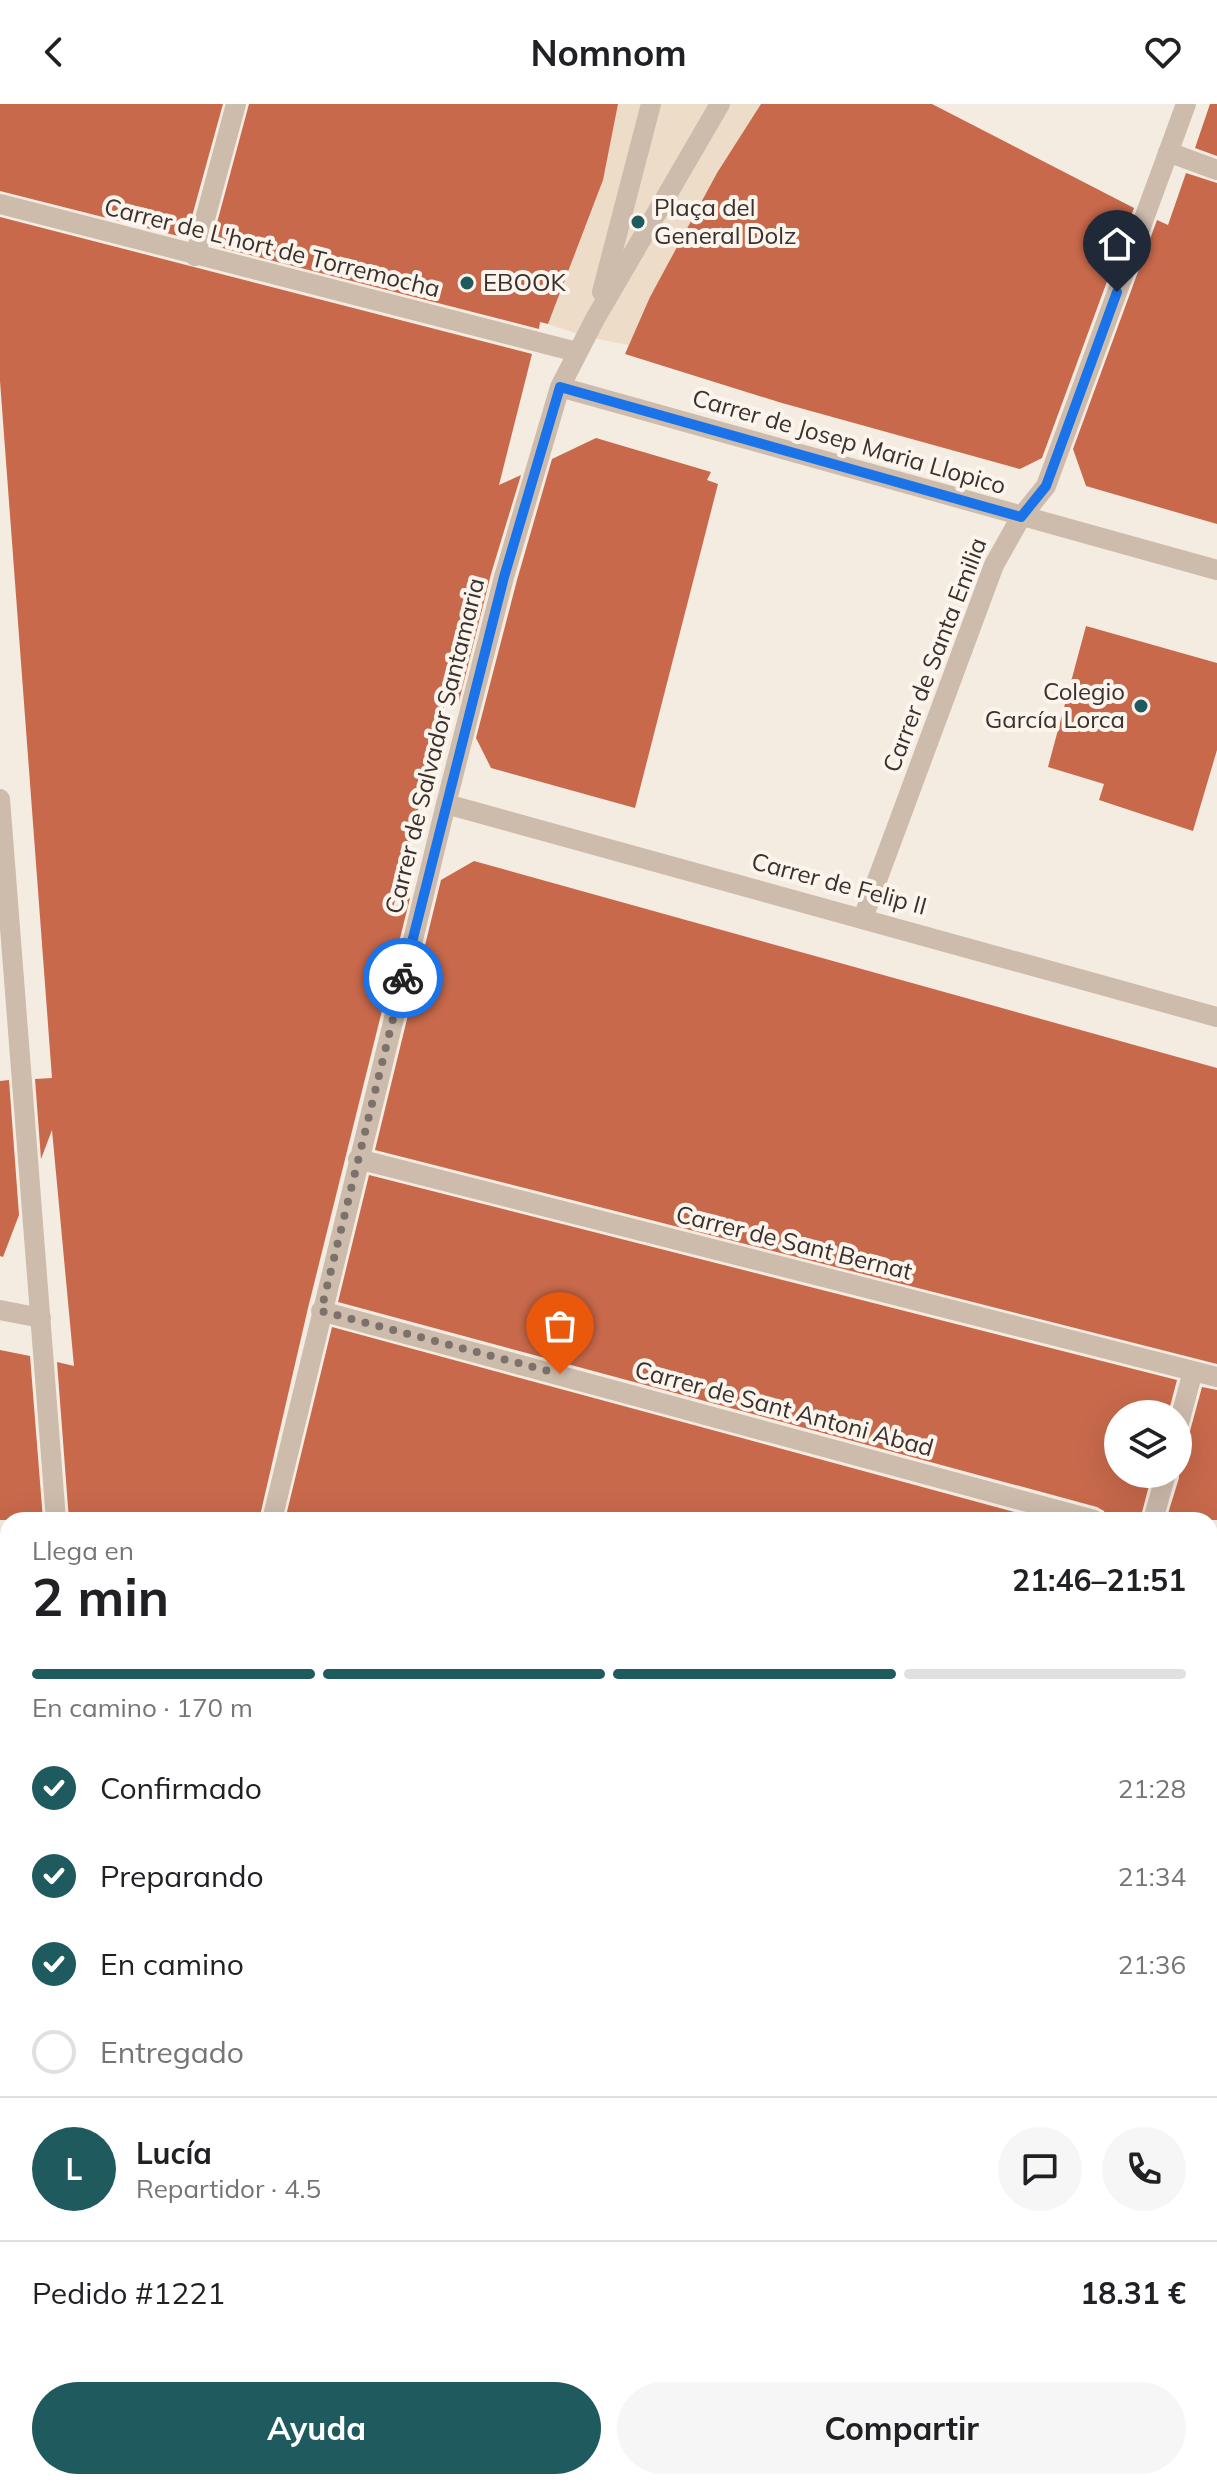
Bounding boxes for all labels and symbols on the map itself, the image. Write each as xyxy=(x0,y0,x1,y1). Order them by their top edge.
street label: Carrer de L'hort de Torremocha xyxy=(101,191,443,303)
place label: Plaça del General Dolz xyxy=(654,192,797,250)
pin xyxy=(1083,210,1151,292)
marker: Plaça del General Dolz xyxy=(629,213,647,231)
place label: EBOOK xyxy=(483,267,566,297)
marker: EBOOK xyxy=(458,274,476,292)
street label: Carrer de Josep Maria Llopico xyxy=(689,382,1009,500)
street label: Carrer de Santa Emilia xyxy=(876,533,993,776)
street label: Carrer de Salvador Santamaria xyxy=(378,575,490,917)
place label: Colegio García Lorca xyxy=(985,676,1125,734)
marker: Colegio García Lorca xyxy=(1132,697,1150,715)
street label: Carrer de Felip II xyxy=(748,845,930,921)
courier xyxy=(363,938,443,1018)
street label: Carrer de Sant Bernat xyxy=(673,1198,916,1286)
pin xyxy=(526,1292,594,1374)
street label: Carrer de Sant Antoni Abad xyxy=(632,1354,937,1462)

